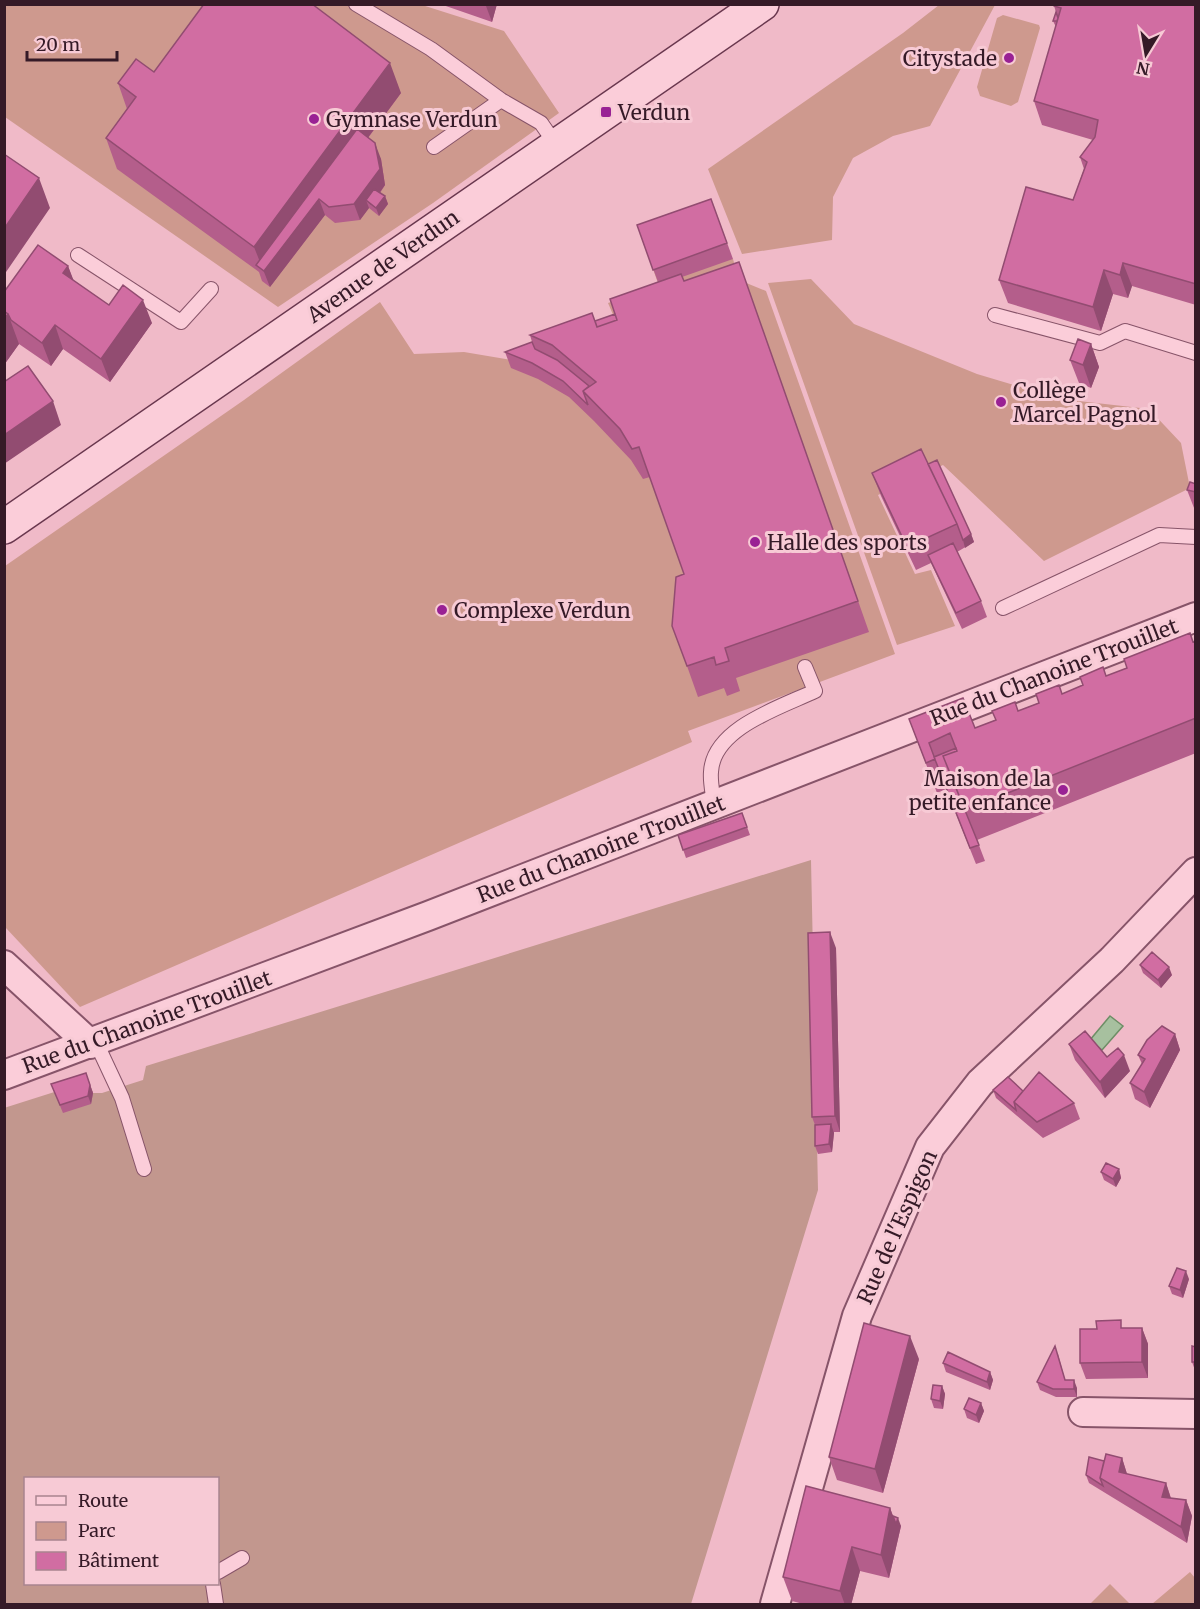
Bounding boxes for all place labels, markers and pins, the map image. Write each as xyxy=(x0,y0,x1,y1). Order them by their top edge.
place label: Citystade xyxy=(903,45,997,72)
marker: Citystade xyxy=(1002,51,1016,65)
place label: Verdun xyxy=(617,99,690,126)
marker: Verdun xyxy=(599,105,613,119)
place label: Gymnase Verdun xyxy=(326,106,498,133)
marker: Gymnase Verdun xyxy=(307,112,321,126)
place label: Collège Marcel Pagnol xyxy=(1013,377,1157,428)
marker: Collège Marcel Pagnol xyxy=(994,395,1008,409)
place label: Halle des sports xyxy=(767,529,927,556)
marker: Halle des sports xyxy=(748,535,762,549)
place label: Complexe Verdun xyxy=(454,597,631,624)
marker: Complexe Verdun xyxy=(435,603,449,617)
place label: Maison de la petite enfance xyxy=(909,765,1051,816)
marker: Maison de la petite enfance xyxy=(1056,783,1070,797)

